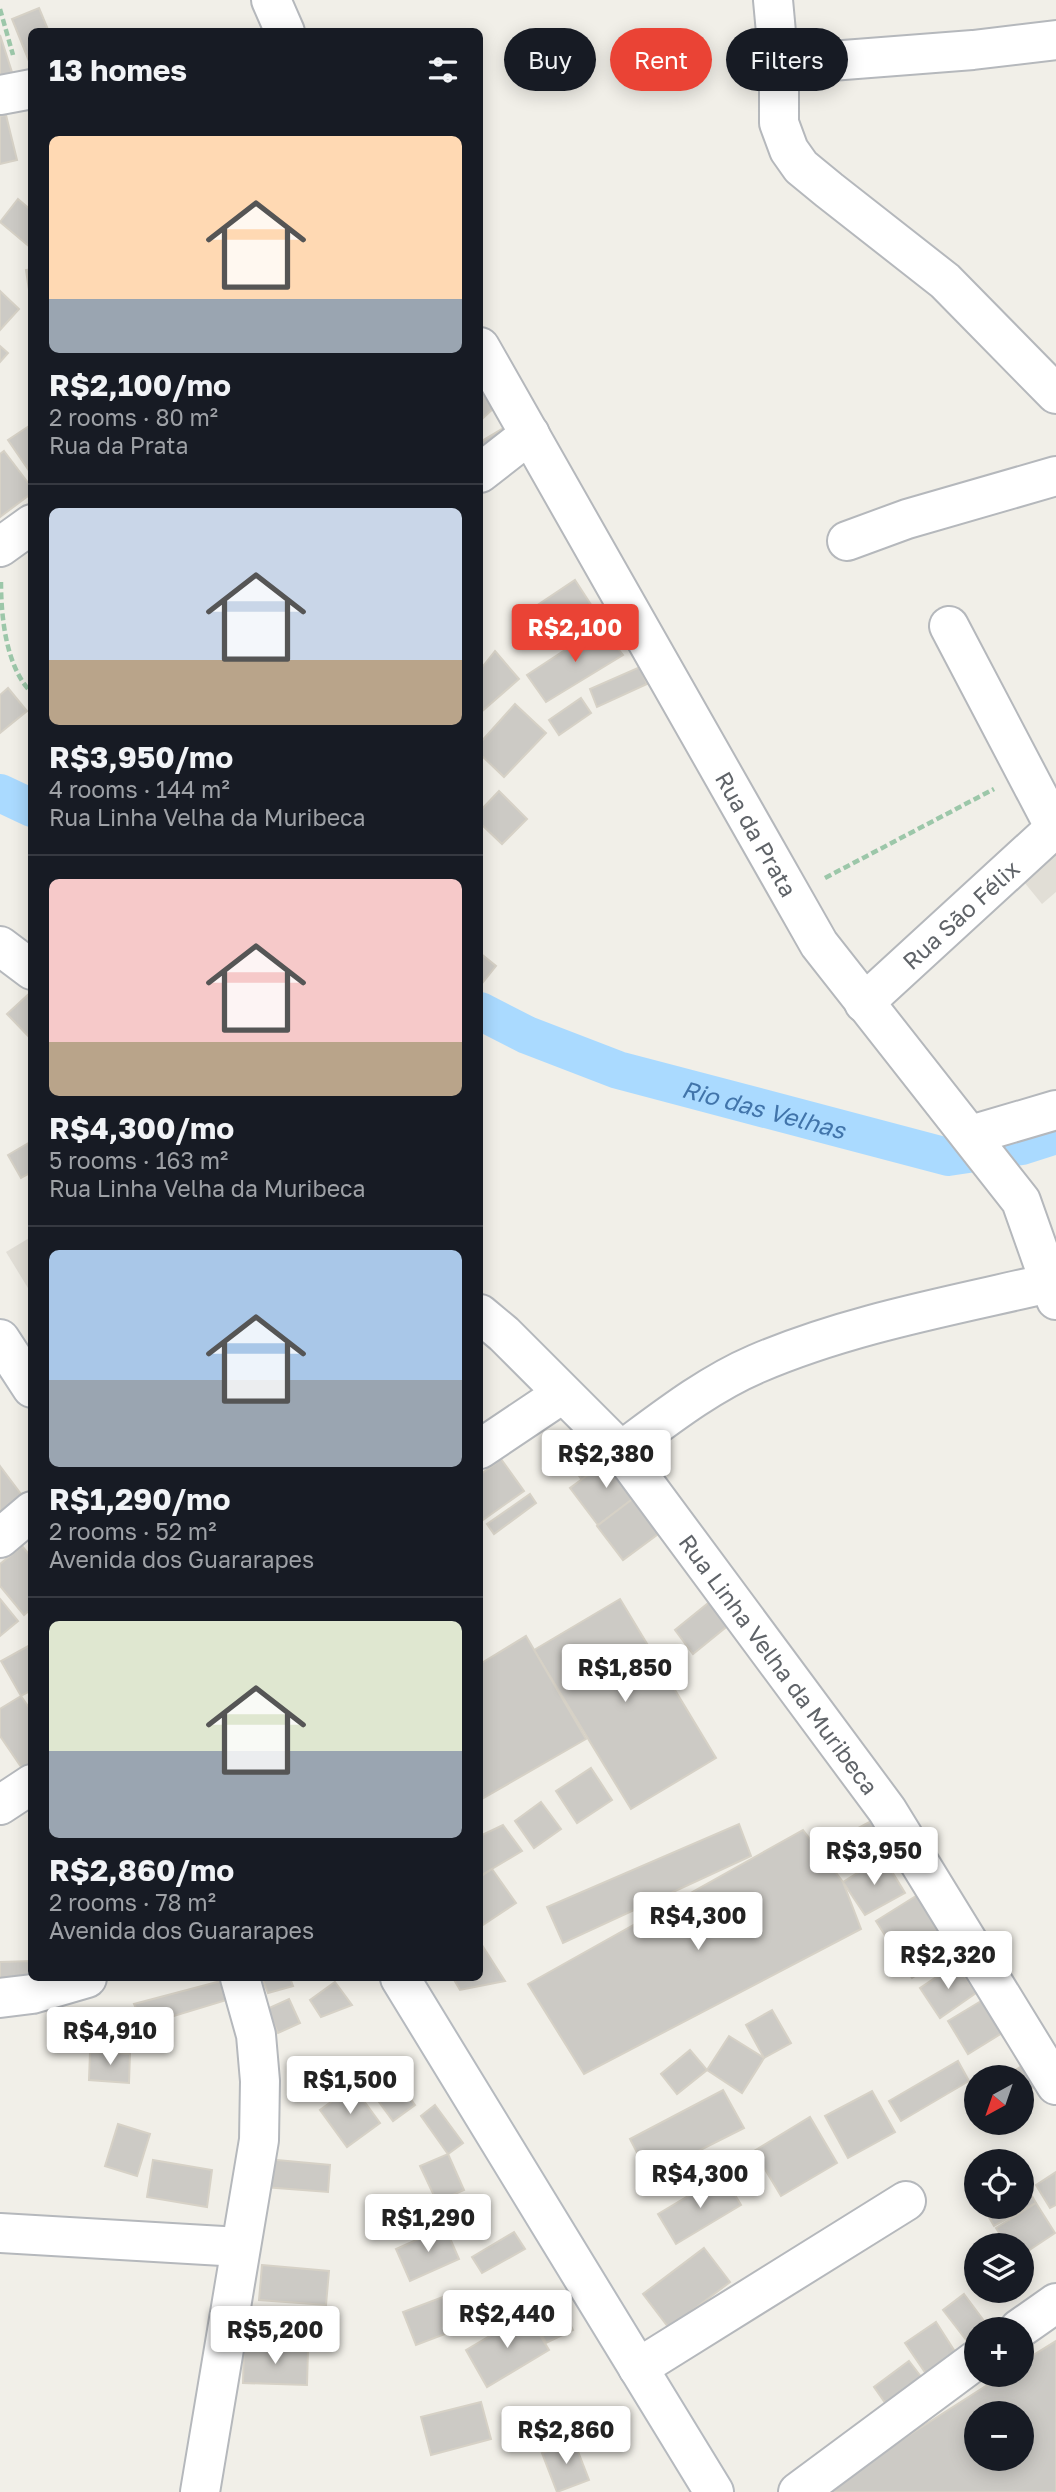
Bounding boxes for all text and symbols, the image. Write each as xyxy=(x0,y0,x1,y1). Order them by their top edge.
chip: Buy xyxy=(504,28,596,91)
chip: Rent xyxy=(610,28,712,91)
chip: Filters xyxy=(726,28,848,91)
icon: filters xyxy=(424,51,462,89)
text: 13 homes xyxy=(49,52,187,88)
icon: home xyxy=(193,182,319,308)
text: R$2,100/mo xyxy=(49,367,231,403)
text: 2 rooms · 80 m² xyxy=(49,403,218,431)
text: Rua da Prata xyxy=(49,431,189,459)
icon: home xyxy=(193,554,319,680)
pin: R$2,100 xyxy=(510,604,640,664)
text: R$2,100 xyxy=(528,613,622,641)
text: R$3,950/mo xyxy=(49,739,233,775)
street label: Rua da Prata xyxy=(710,766,803,902)
text: 4 rooms · 144 m² xyxy=(49,775,230,803)
text: Rua Linha Velha da Muribeca xyxy=(49,803,366,831)
street label: Rua São Félix xyxy=(896,854,1025,975)
icon: home xyxy=(193,925,319,1051)
water label: Rio das Velhas xyxy=(679,1073,850,1144)
text: R$4,300/mo xyxy=(49,1110,234,1146)
text: 5 rooms · 163 m² xyxy=(49,1146,228,1174)
text: Rua Linha Velha da Muribeca xyxy=(49,1174,366,1202)
icon: home xyxy=(193,1296,319,1422)
pin: R$2,380 xyxy=(541,1430,671,1490)
text: R$2,380 xyxy=(558,1439,654,1467)
text: R$1,290/mo xyxy=(49,1481,231,1517)
text: 2 rooms · 52 m² xyxy=(49,1517,216,1545)
street label: Rua Linha Velha da Muribeca xyxy=(673,1529,884,1800)
text: Avenida dos Guararapes xyxy=(49,1545,314,1573)
pin: R$1,850 xyxy=(560,1644,690,1704)
text: R$1,850 xyxy=(578,1653,672,1681)
icon: home xyxy=(193,1667,319,1793)
pin: R$3,950 xyxy=(809,1828,939,1887)
text: R$3,950 xyxy=(826,1836,922,1864)
text: R$2,860/mo xyxy=(49,1852,234,1888)
text: 2 rooms · 78 m² xyxy=(49,1888,216,1916)
pin: R$4,300 xyxy=(633,1892,763,1952)
text: R$4,300 xyxy=(649,1901,747,1929)
text: Avenida dos Guararapes xyxy=(49,1916,314,1944)
pin: R$2,320 xyxy=(883,1932,1013,1991)
text: R$2,320 xyxy=(900,1940,996,1968)
pin: R$4,910 xyxy=(45,2008,175,2067)
text: R$4,910 xyxy=(63,2016,157,2044)
pin: R$1,500 xyxy=(285,2056,415,2116)
text: R$1,500 xyxy=(303,2065,397,2093)
north arrow xyxy=(964,2065,1034,2135)
map controls xyxy=(964,2065,1034,2471)
button: locate xyxy=(964,2149,1034,2219)
pin: R$4,300 xyxy=(635,2150,765,2210)
text: R$4,300 xyxy=(651,2159,749,2187)
pin: R$1,290 xyxy=(363,2194,493,2254)
text: R$1,290 xyxy=(381,2203,475,2231)
button: layers xyxy=(964,2233,1034,2303)
pin: R$2,440 xyxy=(442,2290,572,2350)
text: R$2,440 xyxy=(459,2299,555,2327)
pin: R$5,200 xyxy=(210,2306,340,2366)
text: R$5,200 xyxy=(227,2315,323,2343)
button: + xyxy=(964,2317,1034,2387)
button: − xyxy=(964,2401,1034,2471)
pin: R$2,860 xyxy=(501,2406,631,2466)
text: R$2,860 xyxy=(517,2415,615,2443)

